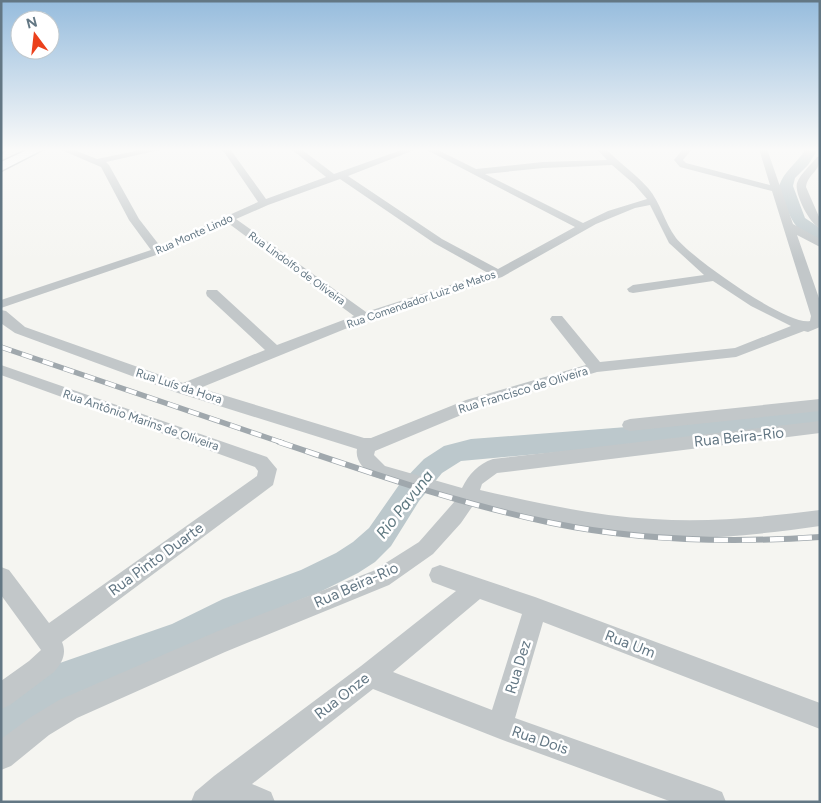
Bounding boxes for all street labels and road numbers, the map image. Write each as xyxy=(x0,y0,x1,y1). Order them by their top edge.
street label: Rua Monte Lindo xyxy=(154,212,235,257)
street label: Rua Lindolfo de Oliveira xyxy=(246,229,348,308)
street label: Rua Comendador Luiz de Matos xyxy=(345,268,497,331)
street label: Rua Francisco de Oliveira xyxy=(457,364,589,416)
street label: Rua Luís da Hora xyxy=(134,365,224,407)
street label: Rua Antônio Marins de Oliveira xyxy=(61,387,221,453)
street label: Rua Beira-Rio xyxy=(693,423,785,451)
street label: Rua Pinto Duarte xyxy=(105,519,207,599)
street label: Rua Beira-Rio xyxy=(311,558,401,612)
street label: Rua Um xyxy=(602,626,658,662)
street label: Rua Dez xyxy=(501,638,535,696)
street label: Rua Onze xyxy=(311,669,373,723)
street label: Rua Dois xyxy=(509,722,571,758)

